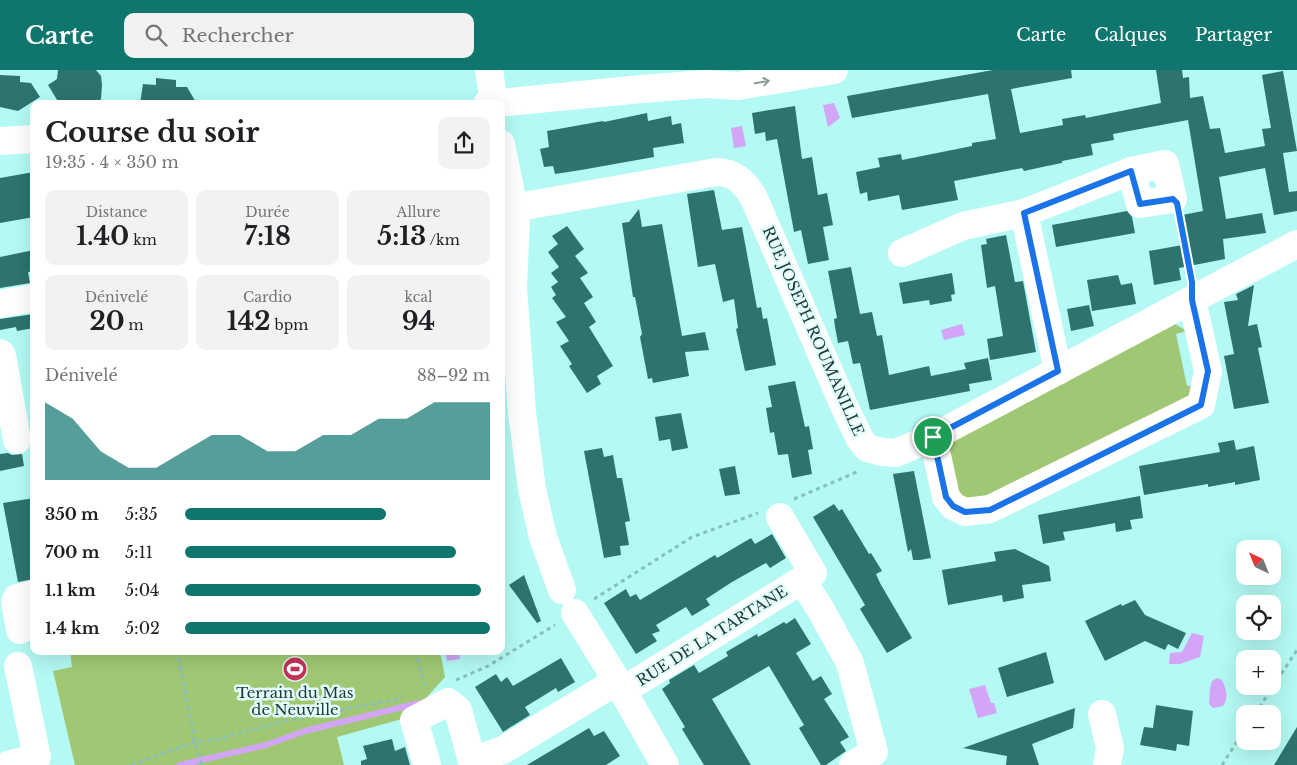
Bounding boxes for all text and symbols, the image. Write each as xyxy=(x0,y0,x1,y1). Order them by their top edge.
search box xyxy=(124,13,474,58)
text: Carte xyxy=(25,21,94,50)
icon: search xyxy=(142,21,170,49)
text: Rechercher xyxy=(182,24,294,47)
text: Carte xyxy=(1016,24,1066,46)
text: Calques xyxy=(1094,24,1167,46)
text: Partager xyxy=(1195,24,1272,46)
one-way arrow xyxy=(754,76,770,86)
text: Course du soir xyxy=(45,115,260,150)
button: share xyxy=(438,117,490,169)
text: 19:35 · 4 × 350 m xyxy=(45,152,179,172)
text: Distance xyxy=(86,203,147,221)
text: Durée xyxy=(245,203,290,221)
text: Allure xyxy=(397,203,440,221)
text: 1.40 xyxy=(76,221,129,252)
text: 7:18 xyxy=(244,221,291,252)
text: 5:13 xyxy=(377,221,426,252)
street label: RUE JOSEPH ROUMANILLE xyxy=(759,223,868,439)
text: km xyxy=(129,231,157,249)
text: /km xyxy=(426,231,460,249)
text: Dénivelé xyxy=(85,288,148,306)
text: Cardio xyxy=(243,288,292,306)
text: kcal xyxy=(405,288,432,306)
text: 20 xyxy=(89,306,125,337)
text: 142 xyxy=(227,306,271,337)
text: 94 xyxy=(402,306,435,337)
text: m xyxy=(125,316,144,334)
text: bpm xyxy=(271,316,308,334)
text: Dénivelé xyxy=(45,365,118,385)
text: 88–92 m xyxy=(417,365,490,385)
pin xyxy=(912,416,954,458)
icon: arrive xyxy=(919,423,947,451)
text: 350 m xyxy=(45,504,99,524)
text: 5:35 xyxy=(125,504,158,524)
north arrow xyxy=(1236,540,1281,585)
map controls xyxy=(1236,540,1281,750)
text: 700 m xyxy=(45,542,99,562)
text: 5:11 xyxy=(125,542,153,562)
text: 1.1 km xyxy=(45,580,96,600)
text: 5:04 xyxy=(125,580,159,600)
street label: RUE DE LA TARTANE xyxy=(633,581,791,690)
button: locate xyxy=(1236,595,1281,640)
text: 1.4 km xyxy=(45,618,99,638)
text: 5:02 xyxy=(125,618,160,638)
button: + xyxy=(1236,650,1281,695)
sports icon: Terrain du Mas de Neuville xyxy=(282,656,308,682)
place label: Terrain du Mas de Neuville xyxy=(236,683,354,719)
button: − xyxy=(1236,705,1281,750)

